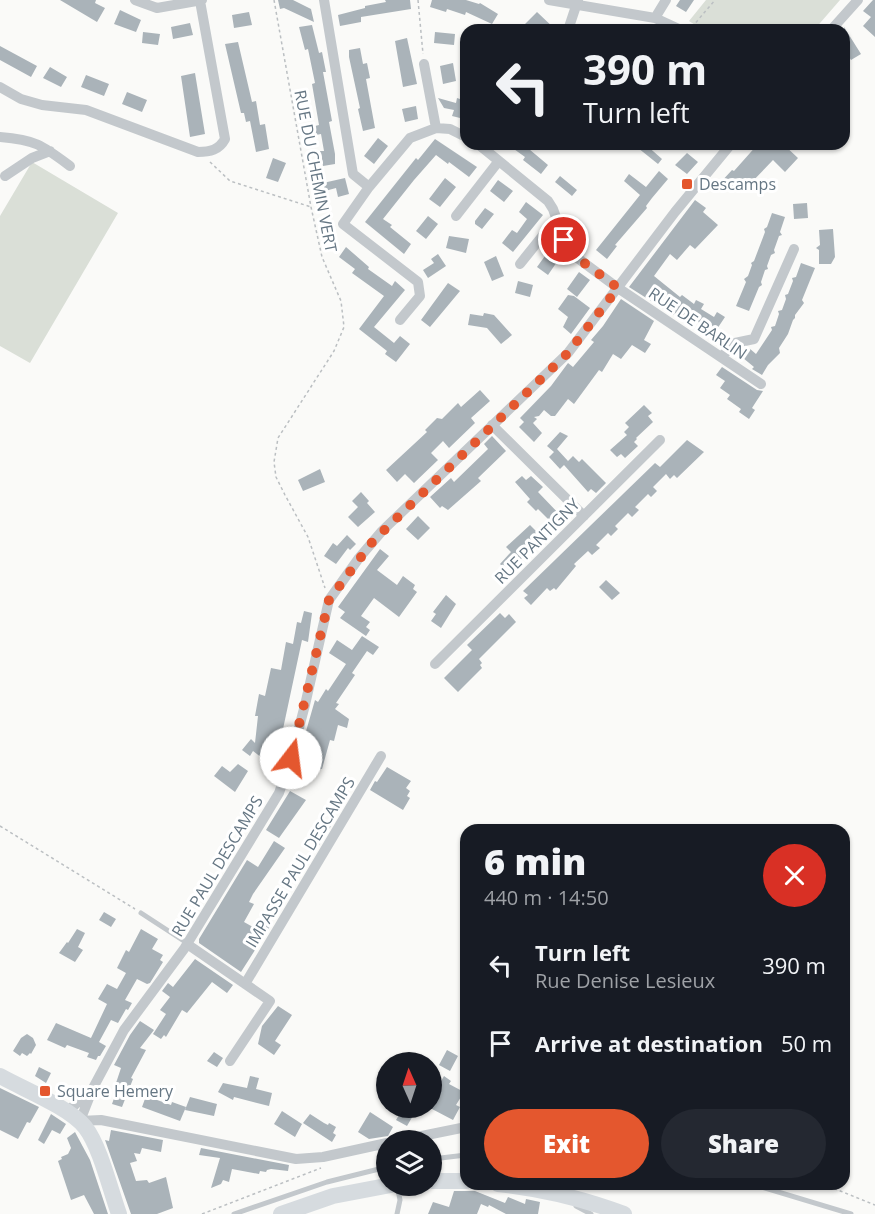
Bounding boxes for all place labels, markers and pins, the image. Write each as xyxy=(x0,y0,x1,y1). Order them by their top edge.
place label: Descamps xyxy=(699,173,776,195)
marker: Descamps xyxy=(680,177,694,191)
pin xyxy=(538,214,589,265)
place label: Square Hemery xyxy=(57,1080,174,1102)
marker: Square Hemery xyxy=(38,1084,52,1098)

